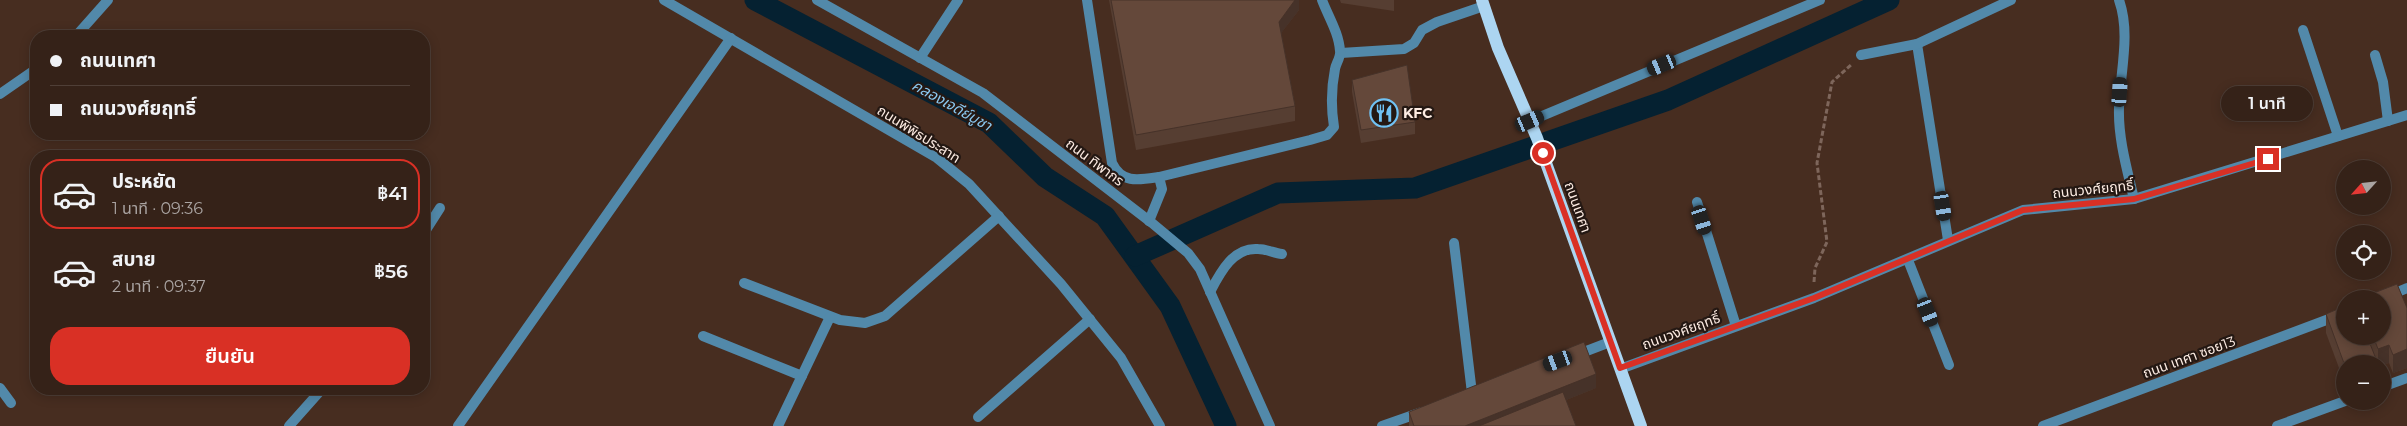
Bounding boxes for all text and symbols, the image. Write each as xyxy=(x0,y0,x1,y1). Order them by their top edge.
text: ถนนเทศา xyxy=(80,49,156,72)
car xyxy=(1645,52,1678,78)
water label: คลองเจดีย์บูชา xyxy=(909,75,996,135)
car xyxy=(2111,77,2128,107)
callout: 1 นาที xyxy=(2222,86,2314,122)
text: 1 นาที xyxy=(2248,94,2286,113)
text: ถนนวงศ์ยฤทธิ์ xyxy=(80,97,196,120)
restaurant icon: KFC xyxy=(1369,98,1399,128)
street label: ถนนพิพิธประสาท xyxy=(874,101,964,167)
place label: KFC xyxy=(1403,104,1432,122)
car xyxy=(1513,108,1546,134)
street label: ถนน ทิพากร xyxy=(1062,134,1128,190)
route start xyxy=(1532,142,1554,164)
route end xyxy=(2257,148,2279,170)
north arrow xyxy=(2336,160,2391,215)
map controls xyxy=(2336,160,2391,410)
text: ประหยัด xyxy=(112,170,176,193)
icon: car xyxy=(52,172,97,217)
street label: ถนนวงศ์ยฤทธิ์ xyxy=(2051,176,2135,202)
street label: ถนนเทศา xyxy=(1561,179,1595,235)
text: ฿41 xyxy=(377,182,408,205)
car xyxy=(1933,190,1952,222)
text: 1 นาที · 09:36 xyxy=(112,199,203,218)
car xyxy=(1690,203,1713,237)
button: locate xyxy=(2336,225,2391,280)
text: สบาย xyxy=(112,248,156,271)
icon: car xyxy=(52,250,97,295)
text: ฿56 xyxy=(374,260,408,283)
text: 2 นาที · 09:37 xyxy=(112,277,206,296)
button: + xyxy=(2336,290,2391,345)
car xyxy=(1915,295,1940,329)
street label: ถนนวงศ์ยฤทธิ์ xyxy=(1640,308,1723,353)
button: ยืนยัน xyxy=(50,327,410,385)
street label: ถนน เทศา ซอย13 xyxy=(2140,332,2238,382)
car xyxy=(1541,349,1574,373)
button: − xyxy=(2336,355,2391,410)

